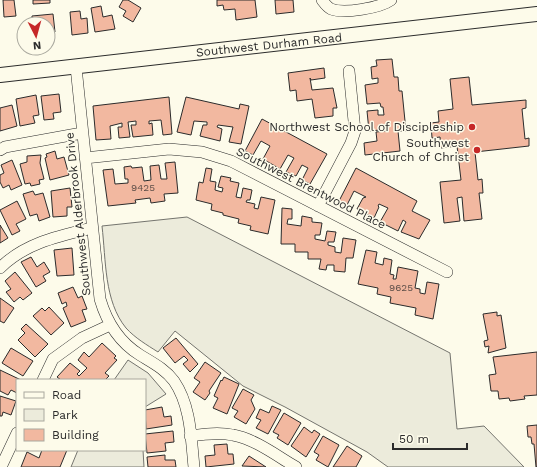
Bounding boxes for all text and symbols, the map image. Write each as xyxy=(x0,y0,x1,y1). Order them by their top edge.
north arrow xyxy=(16,16,56,56)
street label: Southwest Durham Road xyxy=(195,30,343,60)
text: N xyxy=(32,39,42,52)
place label: Northwest School of Discipleship xyxy=(269,120,464,134)
marker: Northwest School of Discipleship xyxy=(467,122,477,132)
street label: Southwest Alderbrook Drive xyxy=(62,131,94,297)
place label: Southwest Church of Christ xyxy=(372,136,469,164)
street label: Southwest Brentwood Place xyxy=(234,144,388,232)
marker: Southwest Church of Christ xyxy=(472,145,482,155)
house number: 9425 xyxy=(131,182,155,193)
house number: 9625 xyxy=(389,282,413,293)
legend xyxy=(16,379,146,451)
text: Road xyxy=(52,388,81,402)
text: Park xyxy=(52,408,78,422)
scale bar xyxy=(393,425,467,451)
text: Building xyxy=(52,428,99,442)
text: 50 m xyxy=(399,432,429,446)

